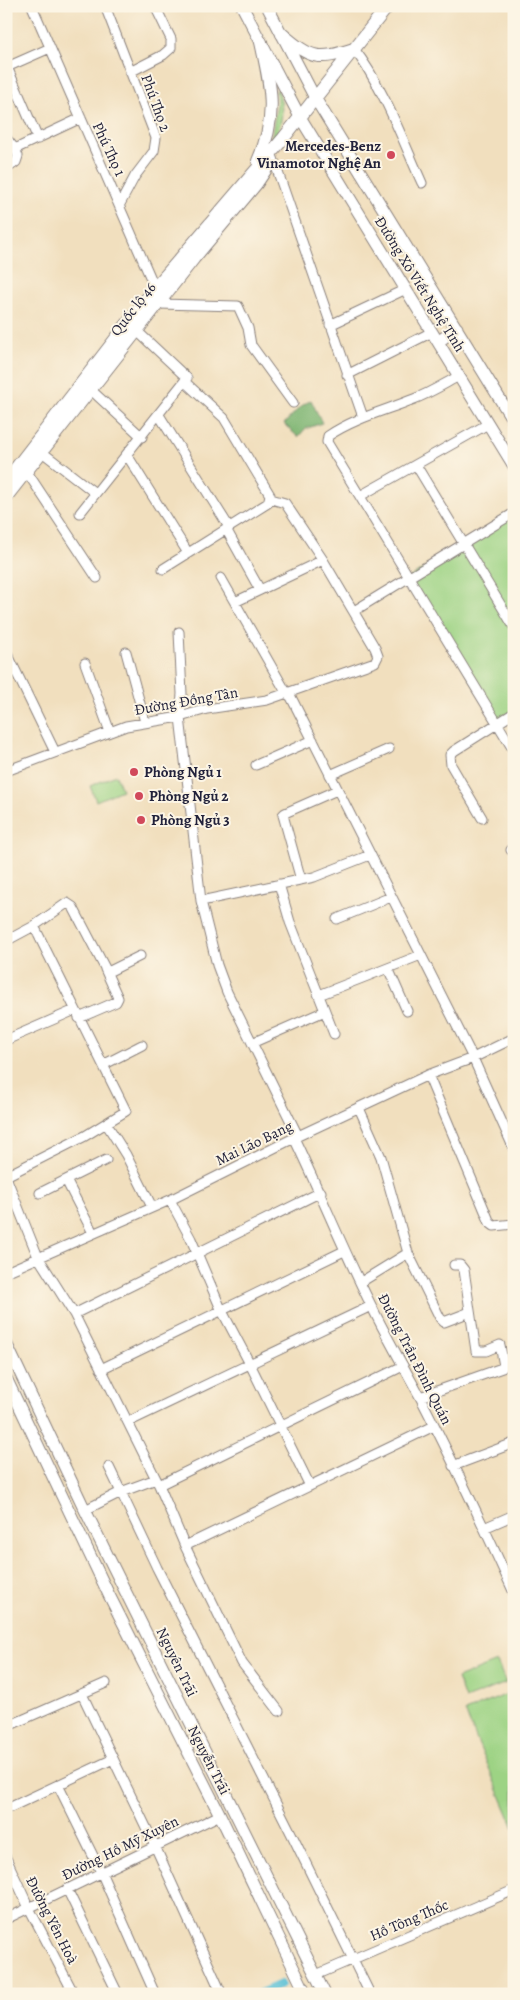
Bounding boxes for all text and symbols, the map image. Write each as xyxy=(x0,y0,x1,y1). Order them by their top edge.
street label: Phú Thọ 2 xyxy=(136,71,176,135)
street label: Phú Thọ 1 xyxy=(88,119,130,179)
place label: Mercedes-Benz Vinamotor Nghệ An xyxy=(256,136,382,173)
marker: Mercedes-Benz Vinamotor Nghệ An xyxy=(385,149,397,161)
street label: Đường Xô Viết Nghệ Tĩnh xyxy=(370,212,470,356)
street label: Quốc lộ 46 xyxy=(106,278,160,340)
street label: Đường Đồng Tân xyxy=(133,682,239,720)
place label: Phòng Ngủ 1 xyxy=(144,762,222,782)
marker: Phòng Ngủ 1 xyxy=(128,766,140,778)
place label: Phòng Ngủ 2 xyxy=(149,786,229,806)
marker: Phòng Ngủ 2 xyxy=(133,790,145,802)
place label: Phòng Ngủ 3 xyxy=(151,810,230,830)
marker: Phòng Ngủ 3 xyxy=(135,814,147,826)
street label: Mai Lão Bạng xyxy=(212,1116,296,1170)
street label: Đường Trần Đình Quán xyxy=(373,1290,457,1428)
street label: Nguyên Trãi xyxy=(152,1624,202,1700)
street label: Nguyễn Trãi xyxy=(183,1722,235,1798)
street label: Đường Hồ Mỹ Xuyên xyxy=(58,1811,182,1885)
street label: Đường Yên Hoà xyxy=(21,1873,83,1967)
street label: Hồ Tông Thốc xyxy=(367,1894,451,1946)

